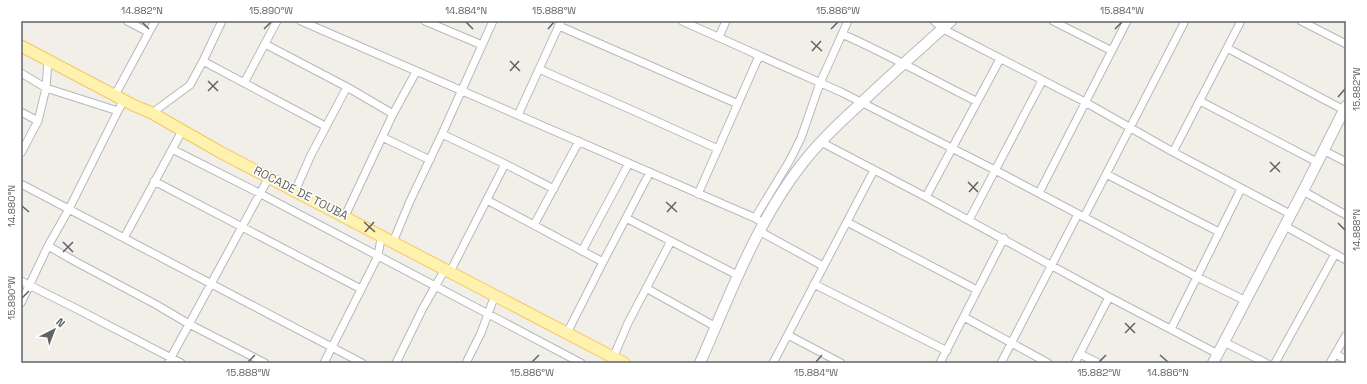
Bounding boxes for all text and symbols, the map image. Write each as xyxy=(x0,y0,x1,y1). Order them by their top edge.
text: 14.882°N xyxy=(121,4,163,17)
text: 15.890°W xyxy=(249,4,293,17)
text: 14.884°N xyxy=(445,4,487,17)
text: 15.888°W xyxy=(532,4,576,17)
text: 15.886°W xyxy=(816,4,860,17)
text: 15.884°W xyxy=(1100,4,1144,17)
text: 15.882°W xyxy=(1350,67,1363,111)
street label: ROCADE DE TOUBA xyxy=(251,162,351,224)
text: 14.880°N xyxy=(5,185,18,227)
text: 14.888°N xyxy=(1350,209,1363,251)
text: 15.890°W xyxy=(5,276,18,320)
north arrow xyxy=(34,310,74,350)
text: N xyxy=(53,315,68,330)
text: 15.888°W xyxy=(226,366,270,379)
text: 15.886°W xyxy=(510,366,554,379)
text: 15.884°W xyxy=(794,366,838,379)
text: 15.882°W xyxy=(1077,366,1121,379)
text: 14.886°N xyxy=(1147,366,1189,379)

